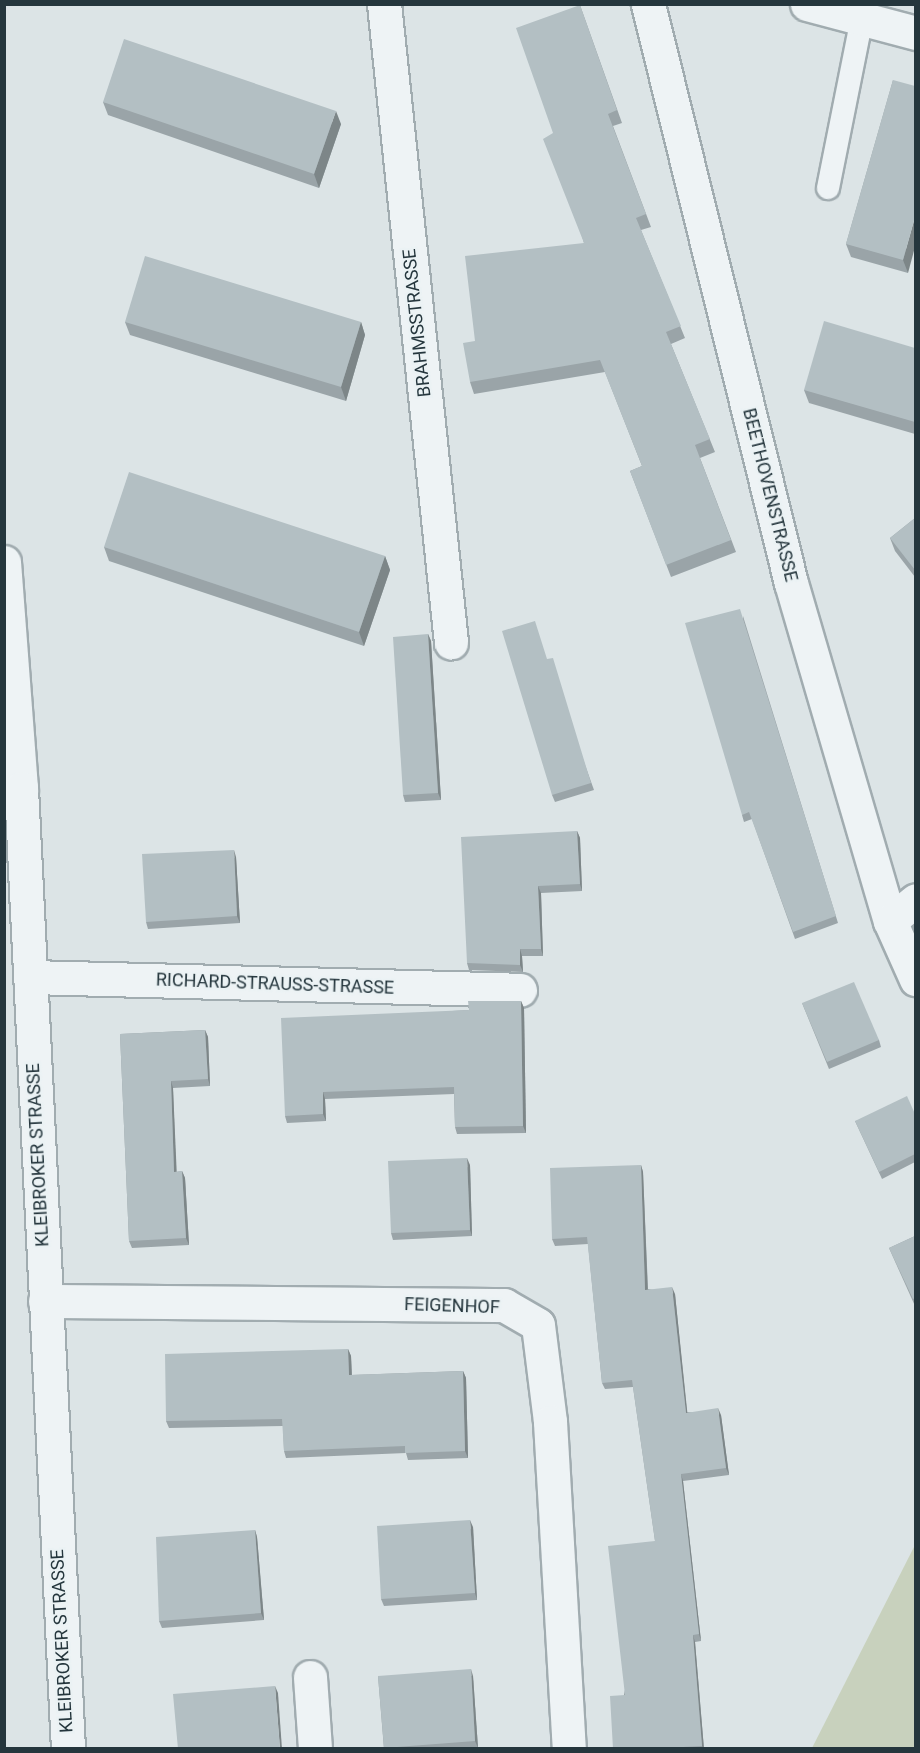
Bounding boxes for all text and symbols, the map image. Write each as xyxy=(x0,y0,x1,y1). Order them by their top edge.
street label: BRAHMSSTRASSE xyxy=(398,248,436,398)
street label: BEETHOVENSTRASSE xyxy=(738,406,802,584)
street label: RICHARD-STRAUSS-STRASSE xyxy=(156,969,394,999)
street label: KLEIBROKER STRASSE xyxy=(22,1063,54,1247)
street label: FEIGENHOF xyxy=(404,1294,500,1318)
street label: KLEIBROKER STRASSE xyxy=(46,1549,78,1733)

